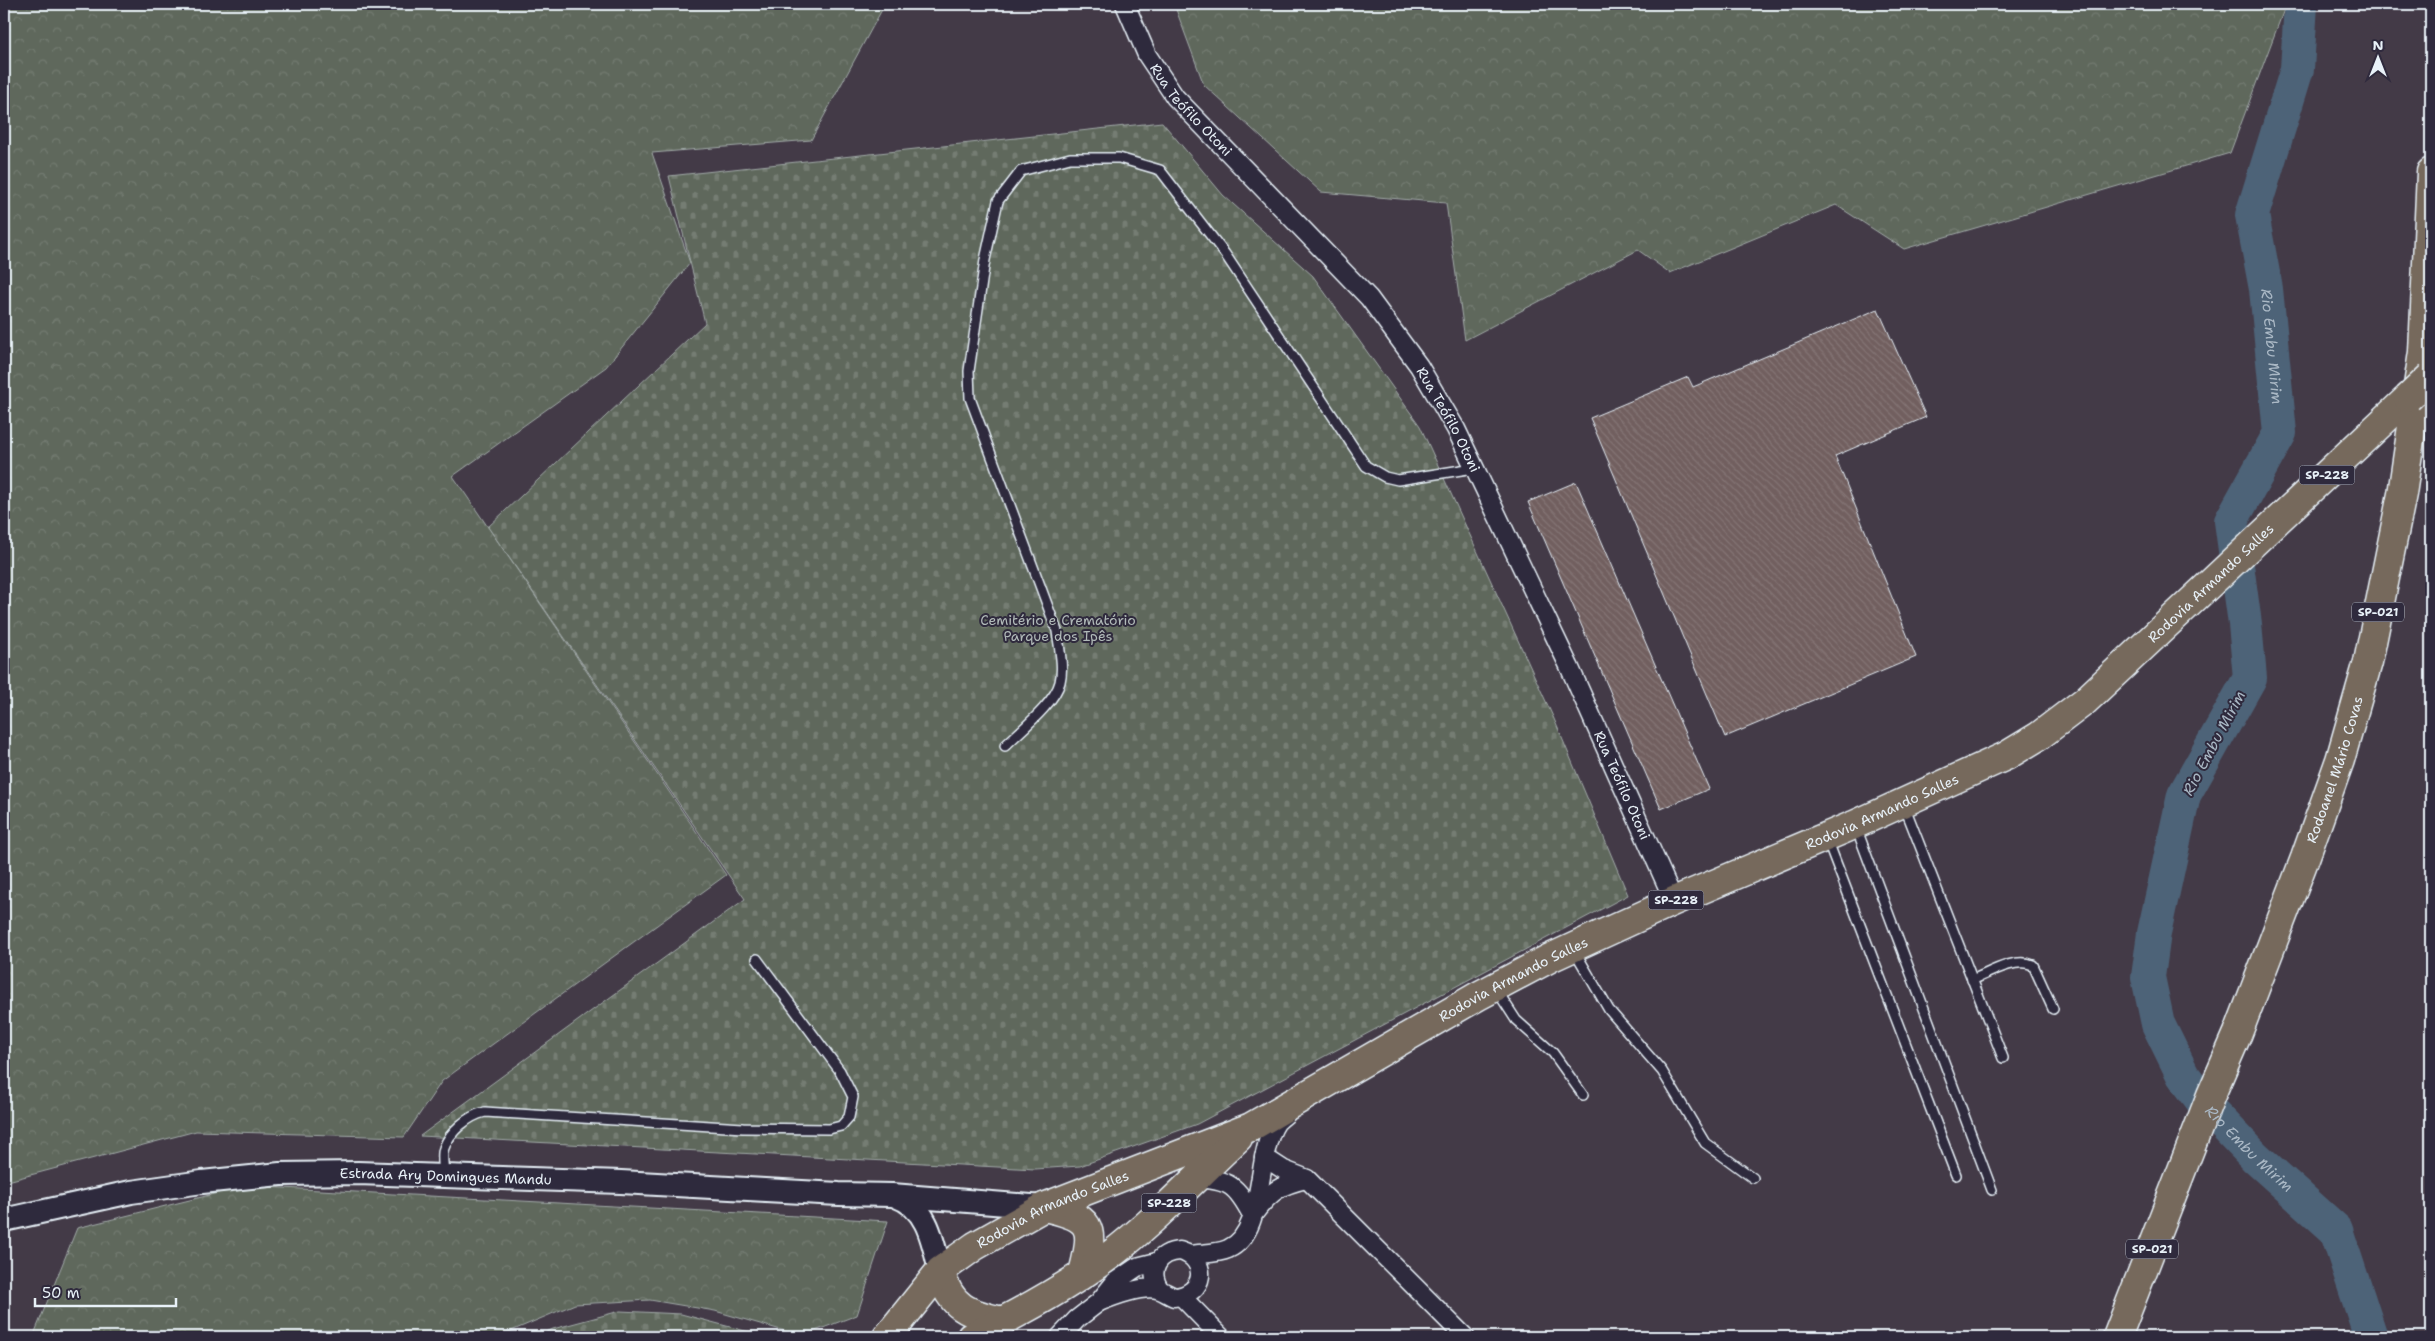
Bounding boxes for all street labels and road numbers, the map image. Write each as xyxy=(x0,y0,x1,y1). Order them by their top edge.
street label: Rua Teófilo Otoni xyxy=(1146,60,1236,160)
street label: Rua Teófilo Otoni xyxy=(1413,364,1484,475)
road number: SP-228 xyxy=(2300,466,2354,484)
street label: Rodovia Armando Salles xyxy=(2144,520,2278,646)
road number: SP-021 xyxy=(2352,602,2404,622)
street label: Rodoanel Mário Covas xyxy=(2302,694,2367,845)
street label: Rua Teófilo Otoni xyxy=(1590,728,1654,842)
street label: Rodovia Armando Salles xyxy=(1802,770,1961,854)
road number: SP-228 xyxy=(1648,890,1704,910)
street label: Rodovia Armando Salles xyxy=(1435,933,1591,1026)
street label: Estrada Ary Domingues Mandu xyxy=(340,1164,552,1189)
street label: Rodovia Armando Salles xyxy=(973,1166,1131,1252)
road number: SP-228 xyxy=(1142,1194,1196,1212)
road number: SP-021 xyxy=(2126,1240,2178,1258)

